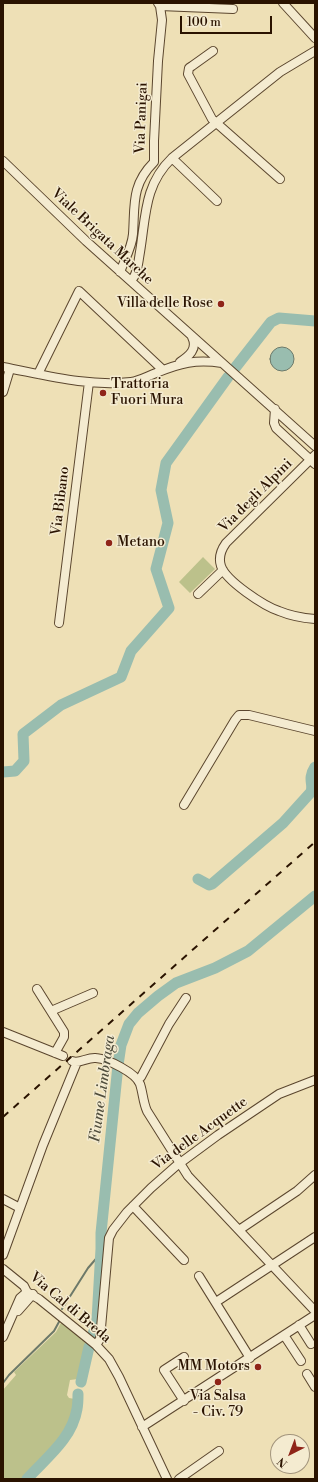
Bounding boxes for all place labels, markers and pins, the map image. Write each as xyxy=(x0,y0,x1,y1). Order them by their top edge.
place label: Villa delle Rose xyxy=(117,296,213,312)
marker: Villa delle Rose xyxy=(216,299,226,309)
place label: Trattoria Fuori Mura xyxy=(111,377,183,410)
marker: Trattoria Fuori Mura xyxy=(98,388,108,398)
place label: Metano xyxy=(117,535,165,551)
marker: Metano xyxy=(104,538,114,548)
place label: MM Motors xyxy=(177,1359,250,1375)
marker: MM Motors xyxy=(253,1362,263,1372)
marker: Via Salsa - Civ. 79 xyxy=(213,1377,223,1387)
place label: Via Salsa - Civ. 79 xyxy=(190,1389,246,1422)

